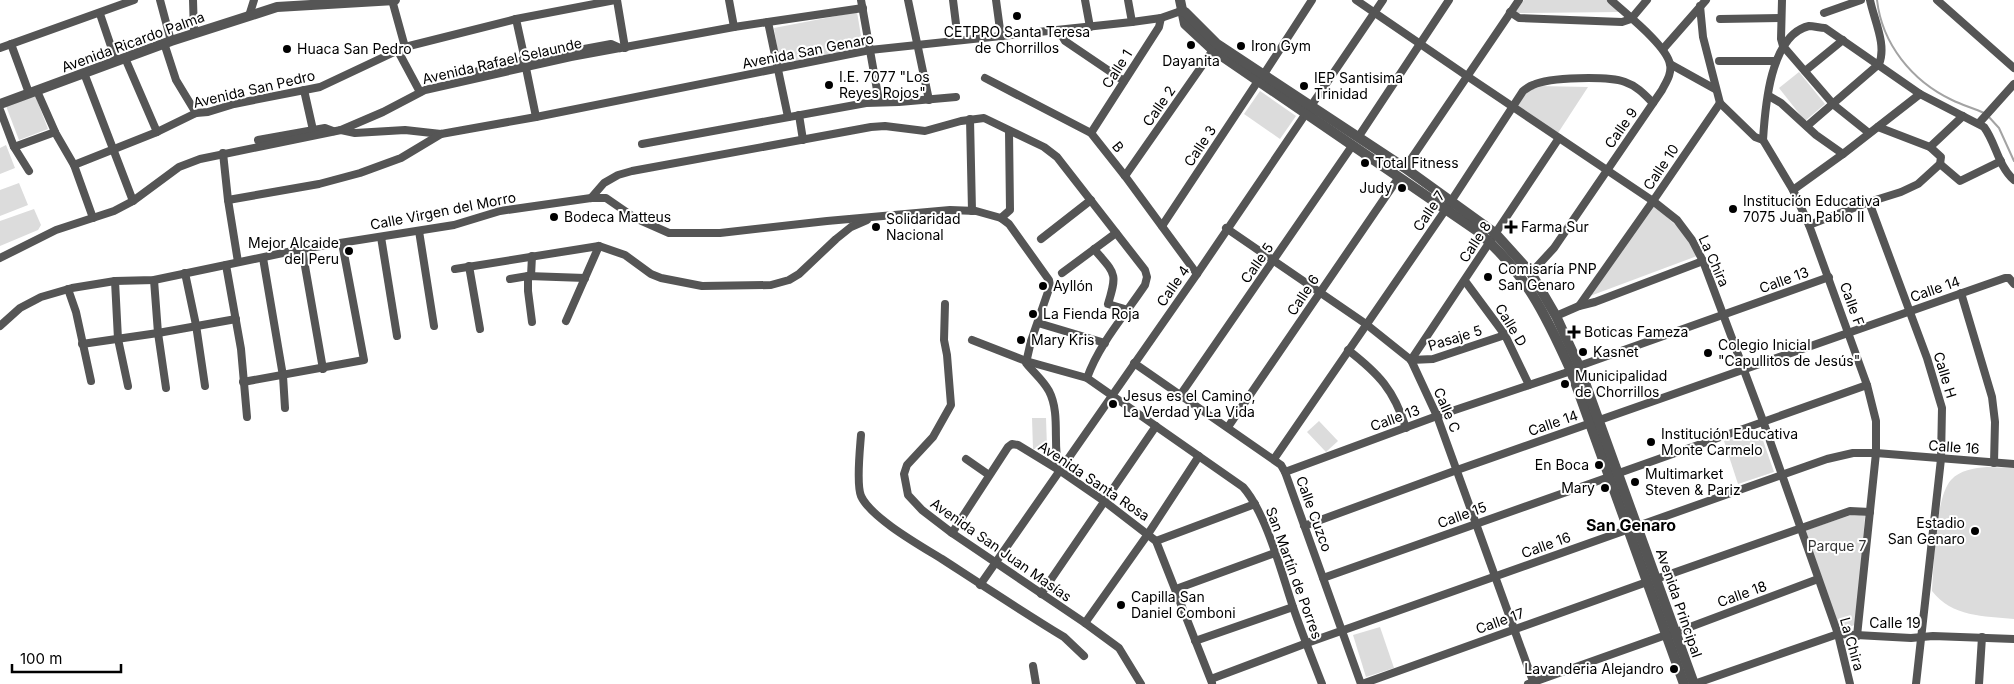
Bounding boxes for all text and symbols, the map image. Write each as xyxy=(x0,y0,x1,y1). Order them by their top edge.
street label: Avenida Ricardo Palma xyxy=(59,8,207,75)
marker: CETPRO Santa Teresa de Chorrillos xyxy=(1011,10,1023,22)
place label: CETPRO Santa Teresa de Chorrillos xyxy=(944,23,1090,56)
street label: Avenida San Genaro xyxy=(741,29,875,72)
street label: Avenida Rafael Selaunde xyxy=(420,34,583,87)
place label: Iron Gym xyxy=(1251,37,1311,54)
marker: Dayanita xyxy=(1185,39,1197,51)
place label: Huaca San Pedro xyxy=(297,40,412,57)
marker: Iron Gym xyxy=(1235,40,1247,52)
marker: Huaca San Pedro xyxy=(281,43,293,55)
street label: Calle 1 xyxy=(1098,46,1135,91)
place label: Dayanita xyxy=(1162,52,1220,69)
street label: Avenida San Pedro xyxy=(191,66,316,111)
place label: I.E. 7077 "Los Reyes Rojos" xyxy=(839,68,930,101)
place label: IEP Santisima Trinidad xyxy=(1314,69,1403,102)
marker: I.E. 7077 "Los Reyes Rojos" xyxy=(823,79,835,91)
marker: IEP Santisima Trinidad xyxy=(1298,80,1310,92)
street label: Calle 2 xyxy=(1139,82,1179,129)
street label: Calle 9 xyxy=(1601,104,1641,151)
street label: Calle 3 xyxy=(1180,122,1219,169)
street label: B xyxy=(1109,138,1128,156)
street label: Calle 10 xyxy=(1639,141,1682,193)
place label: Total Fitness xyxy=(1375,154,1459,171)
marker: Total Fitness xyxy=(1359,157,1371,169)
place label: Judy xyxy=(1359,179,1392,196)
marker: Judy xyxy=(1396,182,1408,194)
street label: Calle 7 xyxy=(1409,187,1448,234)
street label: Calle Virgen del Morro xyxy=(369,188,517,233)
place label: Institución Educativa 7075 Juan Pablo II xyxy=(1743,192,1880,225)
marker: Institución Educativa 7075 Juan Pablo II xyxy=(1727,203,1739,215)
place label: Bodeca Matteus xyxy=(564,208,671,225)
place label: Solidaridad Nacional xyxy=(886,210,960,243)
marker: Bodeca Matteus xyxy=(548,211,560,223)
street label: Calle 8 xyxy=(1455,218,1494,265)
place label: Farma Sur xyxy=(1521,218,1589,235)
marker: Solidaridad Nacional xyxy=(870,221,882,233)
marker: Farma Sur xyxy=(1505,221,1517,233)
street label: La Chira xyxy=(1696,232,1733,289)
place label: Mejor Alcaide del Peru xyxy=(248,234,339,267)
street label: Calle 5 xyxy=(1237,239,1277,286)
marker: Mejor Alcaide del Peru xyxy=(343,245,355,257)
place label: Comisaría PNP San Genaro xyxy=(1498,260,1597,293)
street label: Calle 4 xyxy=(1152,262,1193,309)
street label: Calle 13 xyxy=(1757,263,1811,296)
street label: Calle 6 xyxy=(1283,271,1322,318)
marker: Comisaría PNP San Genaro xyxy=(1482,271,1494,283)
street label: Calle 14 xyxy=(1908,272,1962,305)
place label: Ayllón xyxy=(1053,277,1093,294)
marker: Ayllón xyxy=(1037,280,1049,292)
street label: Calle F xyxy=(1837,280,1868,328)
street label: Calle D xyxy=(1492,300,1531,349)
place label: La Fienda Roja xyxy=(1043,305,1140,322)
marker: La Fienda Roja xyxy=(1027,308,1039,320)
street label: Pasaje 5 xyxy=(1426,321,1484,354)
place label: Boticas Fameza xyxy=(1584,323,1688,340)
marker: Boticas Fameza xyxy=(1568,326,1580,338)
place label: Mary Kris xyxy=(1031,331,1094,348)
marker: Mary Kris xyxy=(1015,334,1027,346)
place label: Colegio Inicial "Capullitos de Jesús" xyxy=(1718,336,1860,369)
place label: Kasnet xyxy=(1593,343,1639,360)
marker: Kasnet xyxy=(1577,346,1589,358)
marker: Colegio Inicial "Capullitos de Jesús" xyxy=(1702,347,1714,359)
street label: Calle H xyxy=(1930,350,1961,400)
place label: Municipalidad de Chorrillos xyxy=(1575,367,1667,400)
marker: Municipalidad de Chorrillos xyxy=(1559,378,1571,390)
street label: Calle C xyxy=(1430,385,1465,435)
place label: Jesus es el Camino, La Verdad y La Vida xyxy=(1123,387,1256,420)
marker: Jesus es el Camino, La Verdad y La Vida xyxy=(1107,398,1119,410)
street label: Calle 13 xyxy=(1368,401,1422,434)
street label: Calle 14 xyxy=(1526,406,1580,439)
place label: Institución Educativa Monte Carmelo xyxy=(1661,425,1798,458)
marker: Institución Educativa Monte Carmelo xyxy=(1645,436,1657,448)
street label: Calle 16 xyxy=(1928,436,1980,457)
street label: Avenida Santa Rosa xyxy=(1035,437,1153,524)
place label: En Boca xyxy=(1535,456,1589,473)
marker: En Boca xyxy=(1593,459,1605,471)
place label: Multimarket Steven & Pariz xyxy=(1645,465,1741,498)
street label: Calle Cuzco xyxy=(1293,474,1336,554)
marker: Multimarket Steven & Pariz xyxy=(1629,476,1641,488)
place label: Mary xyxy=(1561,479,1595,496)
marker: Mary xyxy=(1599,482,1611,494)
street label: Avenida San Juan Masías xyxy=(927,494,1075,605)
street label: Calle 15 xyxy=(1435,498,1489,531)
street label: San Martín de Porres xyxy=(1263,504,1326,641)
place label: Estadio San Genaro xyxy=(1888,514,1965,547)
district label: San Genaro xyxy=(1586,515,1676,535)
marker: Estadio San Genaro xyxy=(1969,525,1981,537)
street label: Calle 16 xyxy=(1519,528,1573,561)
park label: Parque 7 xyxy=(1808,537,1866,554)
street label: Avenida Principal xyxy=(1653,546,1706,659)
street label: Calle 18 xyxy=(1715,577,1769,610)
place label: Capilla San Daniel Comboni xyxy=(1131,588,1236,621)
marker: Capilla San Daniel Comboni xyxy=(1115,599,1127,611)
street label: Calle 17 xyxy=(1473,604,1527,637)
street label: Calle 19 xyxy=(1869,614,1921,631)
street label: La Chira xyxy=(1837,615,1868,673)
scale bar xyxy=(12,642,121,674)
text: 100 m xyxy=(20,649,62,668)
place label: Lavanderia Alejandro xyxy=(1524,660,1664,677)
marker: Lavanderia Alejandro xyxy=(1668,663,1680,675)

